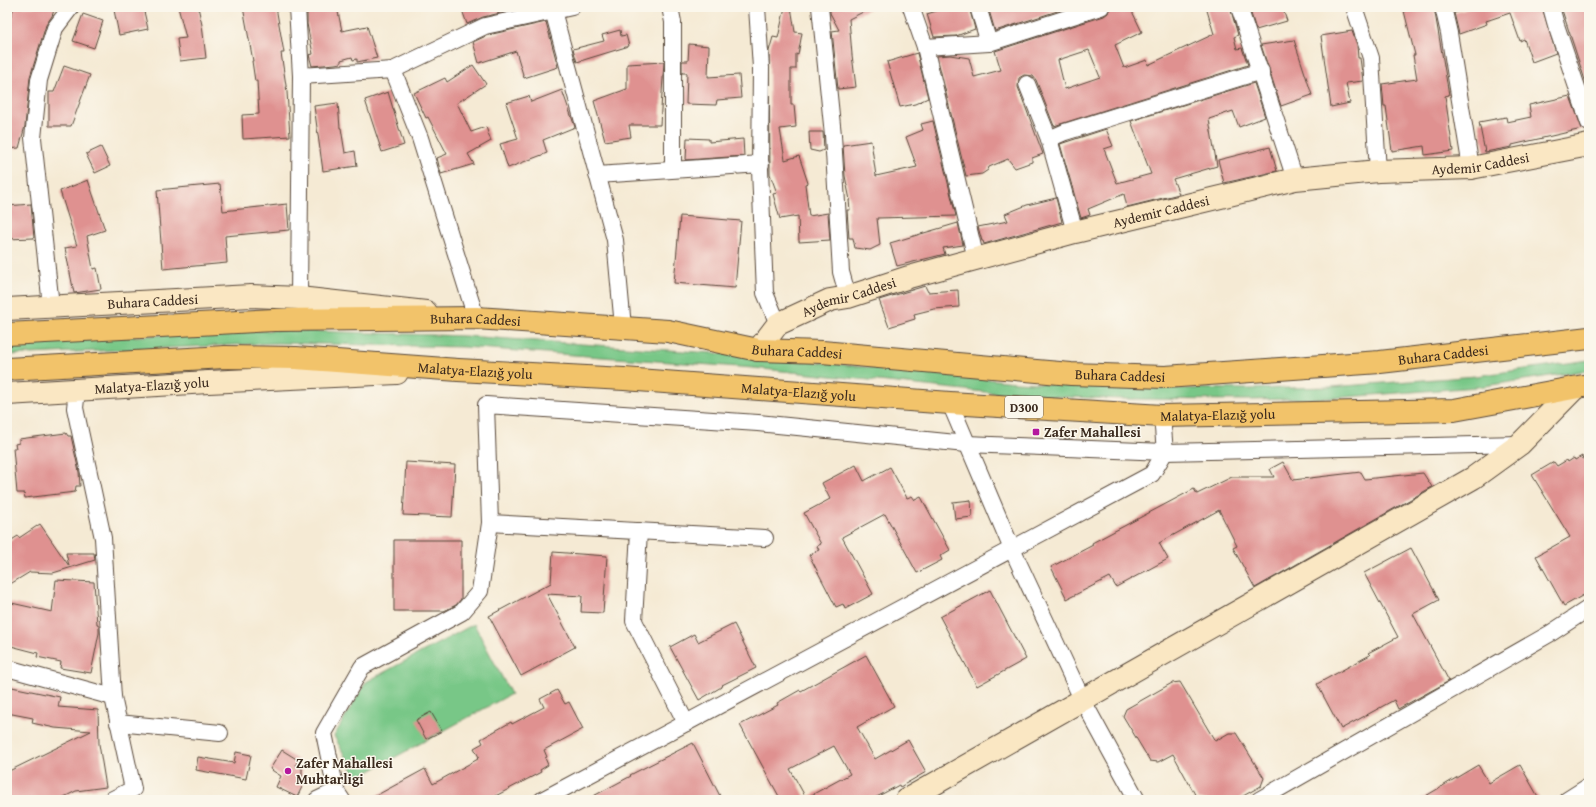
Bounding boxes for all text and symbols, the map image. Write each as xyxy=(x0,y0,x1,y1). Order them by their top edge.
street label: Aydemir Caddesi xyxy=(1431,147,1531,179)
street label: Aydemir Caddesi xyxy=(1111,190,1211,233)
street label: Aydemir Caddesi xyxy=(798,272,899,322)
street label: Buhara Caddesi xyxy=(107,289,199,314)
street label: Buhara Caddesi xyxy=(430,308,522,331)
street label: Buhara Caddesi xyxy=(750,339,843,364)
street label: Buhara Caddesi xyxy=(1397,340,1489,370)
street label: Malatya-Elazığ yolu xyxy=(417,357,534,384)
street label: Buhara Caddesi xyxy=(1075,364,1166,387)
street label: Malatya-Elazığ yolu xyxy=(94,372,210,399)
street label: Malatya-Elazığ yolu xyxy=(740,378,857,406)
road number: D300 xyxy=(1005,396,1043,418)
street label: Malatya-Elazığ yolu xyxy=(1160,404,1276,426)
place label: Zafer Mahallesi xyxy=(1044,422,1141,442)
marker: Zafer Mahallesi xyxy=(1031,427,1041,437)
place label: Zafer Mahallesi Muhtarligi xyxy=(296,753,393,789)
marker: Zafer Mahallesi Muhtarligi xyxy=(283,766,293,776)

